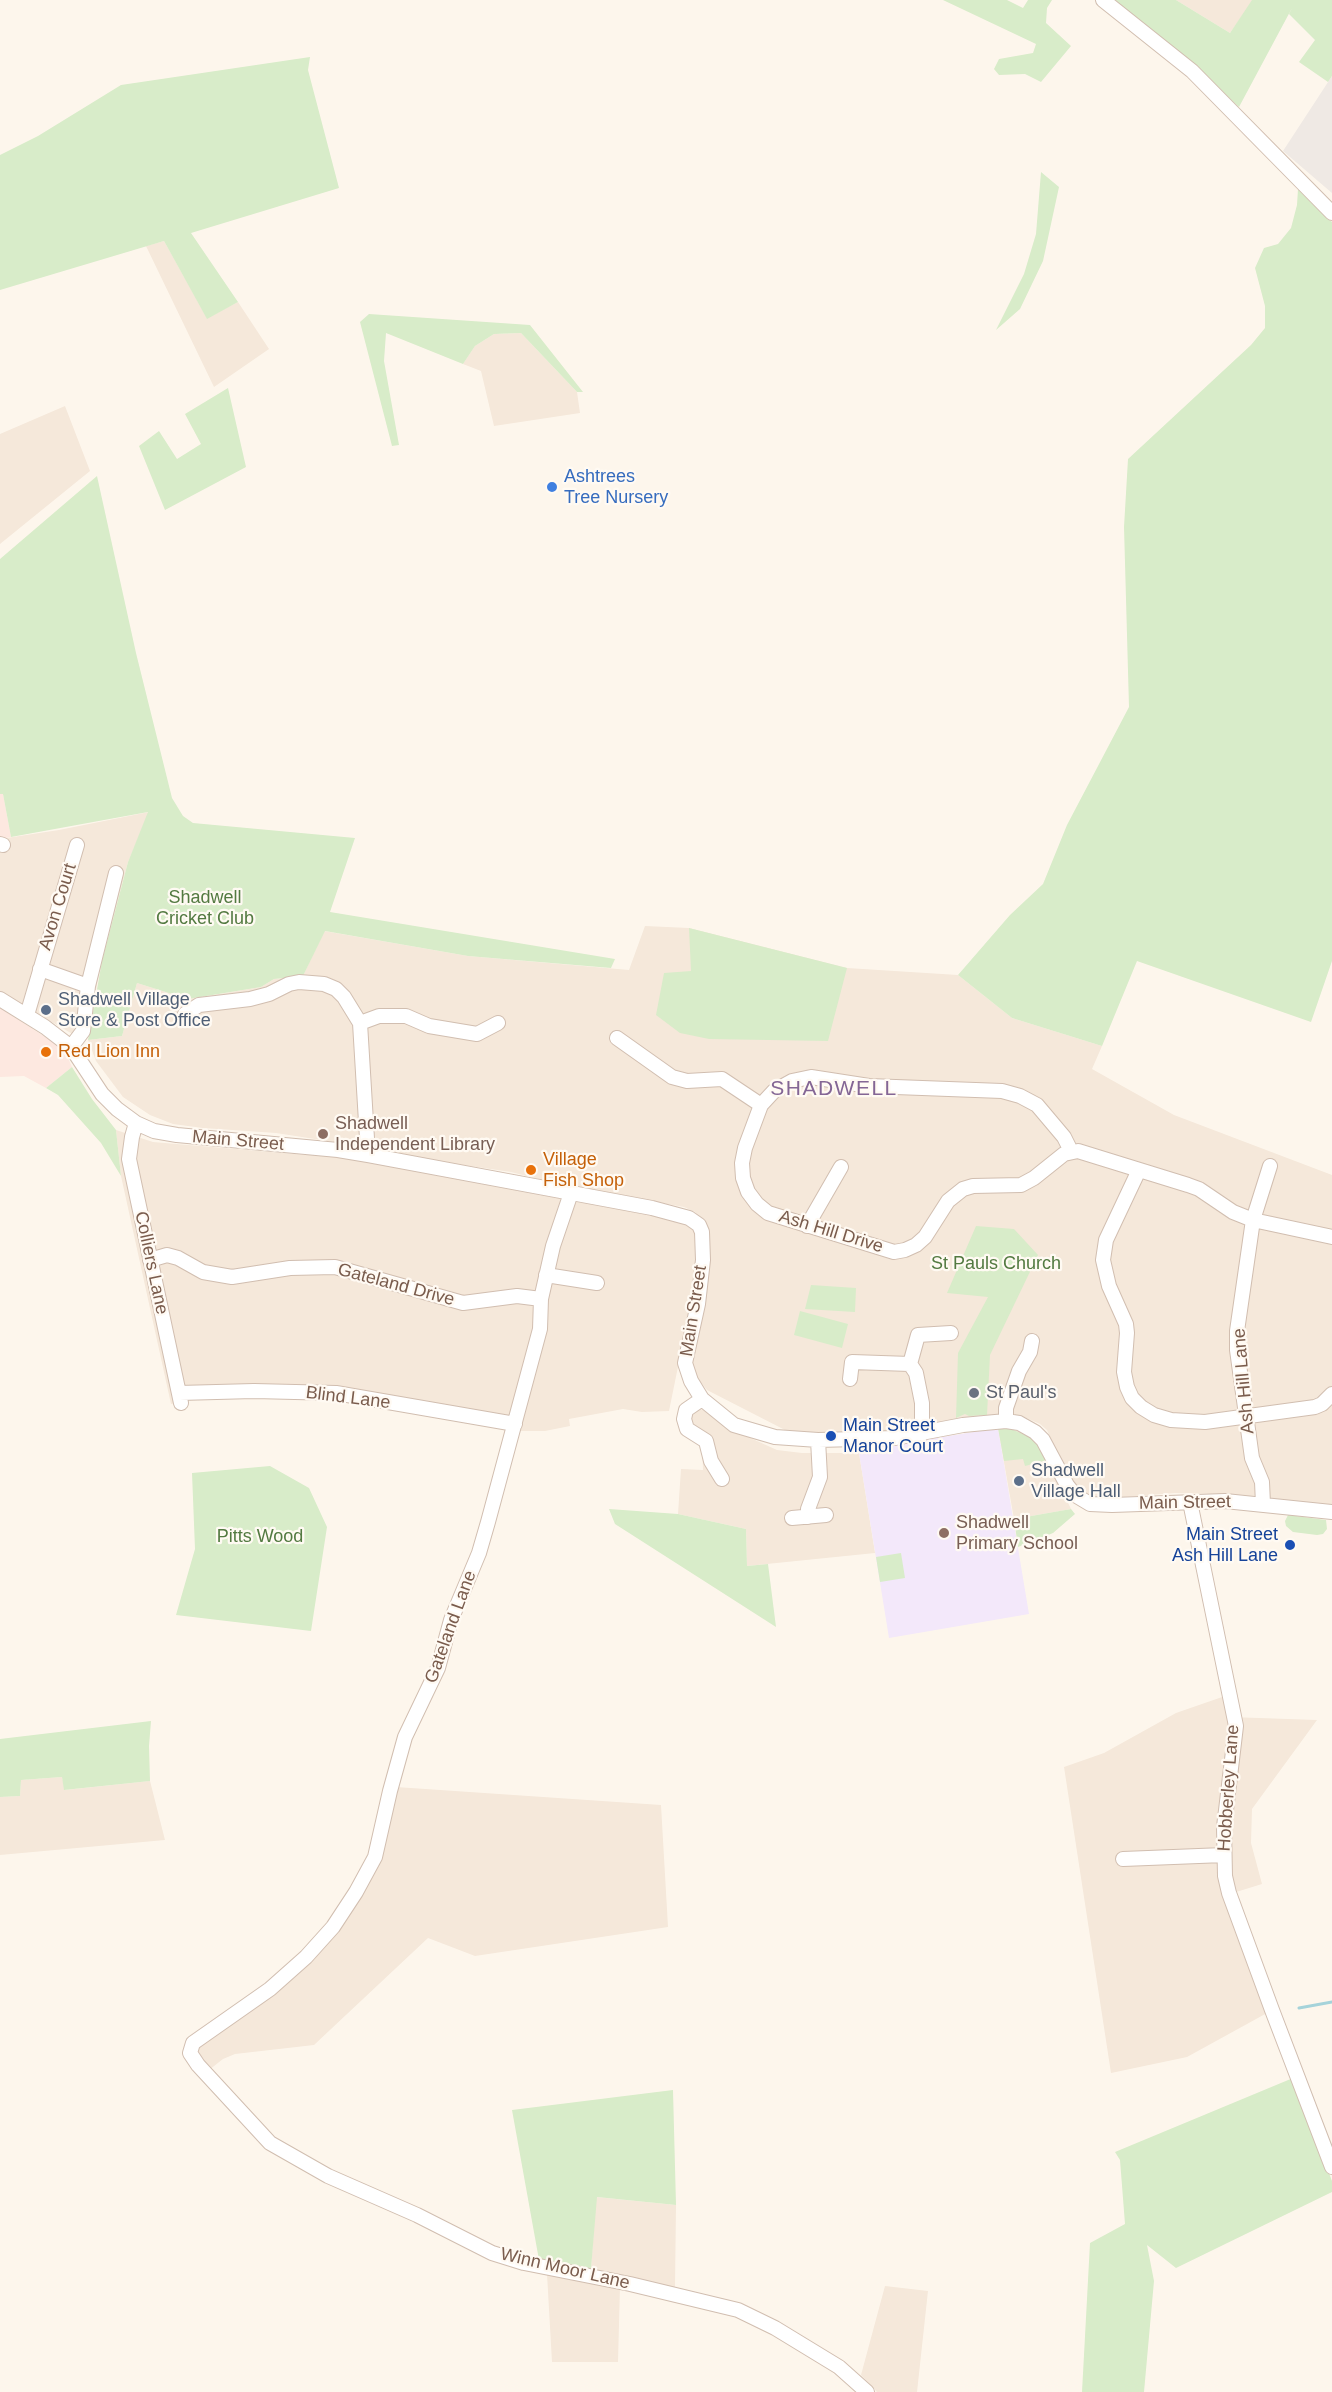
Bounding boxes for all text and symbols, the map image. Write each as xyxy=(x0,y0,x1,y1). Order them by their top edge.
place label: Ashtrees Tree Nursery xyxy=(564,466,668,508)
marker: Ashtrees Tree Nursery xyxy=(545,480,559,494)
street label: Avon Court xyxy=(35,861,81,953)
park label: Shadwell Cricket Club xyxy=(156,887,254,930)
place label: Shadwell Village Store & Post Office xyxy=(58,989,211,1032)
marker: Shadwell Village Store & Post Office xyxy=(39,1003,53,1017)
place label: Red Lion Inn xyxy=(58,1041,160,1063)
marker: Red Lion Inn xyxy=(39,1045,53,1059)
district label: SHADWELL xyxy=(770,1076,898,1102)
place label: Shadwell Independent Library xyxy=(335,1113,495,1156)
street label: Main Street xyxy=(191,1126,285,1156)
marker: Shadwell Independent Library xyxy=(316,1127,330,1141)
place label: Village Fish Shop xyxy=(543,1149,624,1192)
marker: Village Fish Shop xyxy=(524,1163,538,1177)
street label: Ash Hill Drive xyxy=(776,1206,886,1258)
street label: Colliers Lane xyxy=(130,1209,172,1317)
park label: St Pauls Church xyxy=(931,1253,1061,1275)
street label: Gateland Drive xyxy=(335,1259,457,1311)
street label: Main Street xyxy=(676,1264,712,1358)
street label: Ash Hill Lane xyxy=(1229,1327,1259,1435)
street label: Blind Lane xyxy=(304,1382,392,1414)
place label: St Paul's xyxy=(986,1382,1056,1404)
marker: St Paul's xyxy=(967,1386,981,1400)
place label: Main Street Manor Court xyxy=(843,1415,943,1458)
marker: Main Street Manor Court xyxy=(824,1429,838,1443)
place label: Shadwell Village Hall xyxy=(1031,1460,1121,1502)
marker: Shadwell Village Hall xyxy=(1012,1474,1026,1488)
street label: Main Street xyxy=(1139,1491,1231,1515)
place label: Shadwell Primary School xyxy=(956,1512,1078,1555)
place label: Main Street Ash Hill Lane xyxy=(1172,1524,1278,1567)
park label: Pitts Wood xyxy=(217,1526,303,1548)
marker: Shadwell Primary School xyxy=(937,1526,951,1540)
marker: Main Street Ash Hill Lane xyxy=(1283,1538,1297,1552)
street label: Gateland Lane xyxy=(421,1568,481,1686)
street label: Hobberley Lane xyxy=(1214,1724,1244,1852)
street label: Winn Moor Lane xyxy=(498,2244,632,2294)

